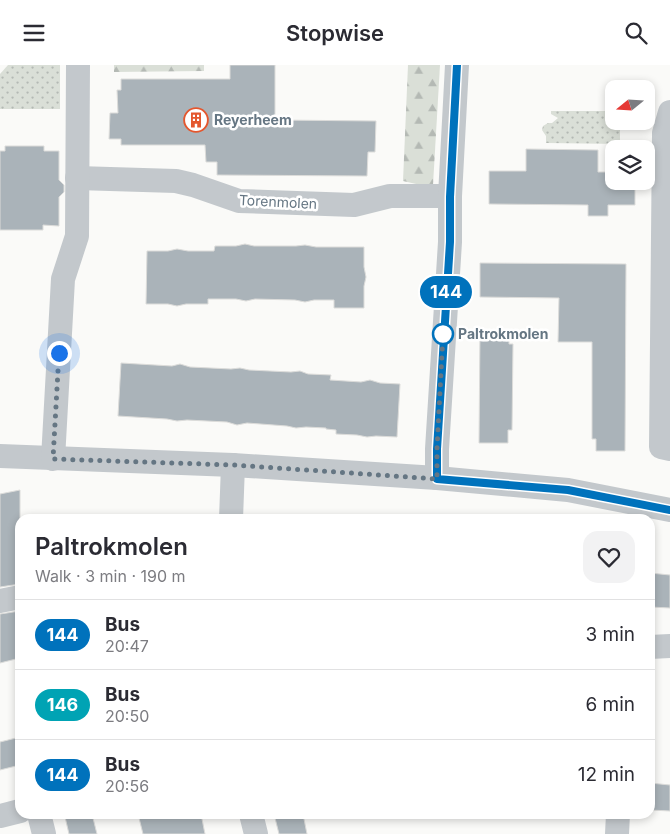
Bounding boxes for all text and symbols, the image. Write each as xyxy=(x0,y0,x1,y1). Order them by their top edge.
icon: menu xyxy=(20,19,48,47)
icon: search xyxy=(622,19,650,47)
text: Stopwise xyxy=(286,20,384,46)
north arrow xyxy=(605,80,655,130)
map controls xyxy=(605,80,655,190)
building icon: Reyerheem xyxy=(183,107,209,133)
place label: Reyerheem xyxy=(214,111,292,128)
button: layers xyxy=(605,140,655,190)
street label: Torenmolen xyxy=(238,191,318,212)
line badge: 144 xyxy=(417,276,475,308)
text: 144 xyxy=(430,281,462,302)
marker: Paltrokmolen xyxy=(432,323,454,345)
place label: Paltrokmolen xyxy=(458,325,548,342)
your location xyxy=(47,341,72,366)
button: heart xyxy=(583,531,635,583)
text: Paltrokmolen xyxy=(35,532,188,561)
text: Walk · 3 min · 190 m xyxy=(35,566,186,586)
text: Bus xyxy=(105,613,140,636)
text: 3 min xyxy=(585,623,635,646)
text: 144 xyxy=(46,624,79,645)
text: 20:47 xyxy=(105,636,149,656)
text: Bus xyxy=(105,683,140,706)
text: 6 min xyxy=(585,693,635,716)
text: 146 xyxy=(47,694,78,715)
text: 20:50 xyxy=(105,706,149,726)
text: Bus xyxy=(105,753,140,776)
text: 12 min xyxy=(578,763,635,786)
text: 144 xyxy=(46,764,79,785)
text: 20:56 xyxy=(105,776,149,796)

